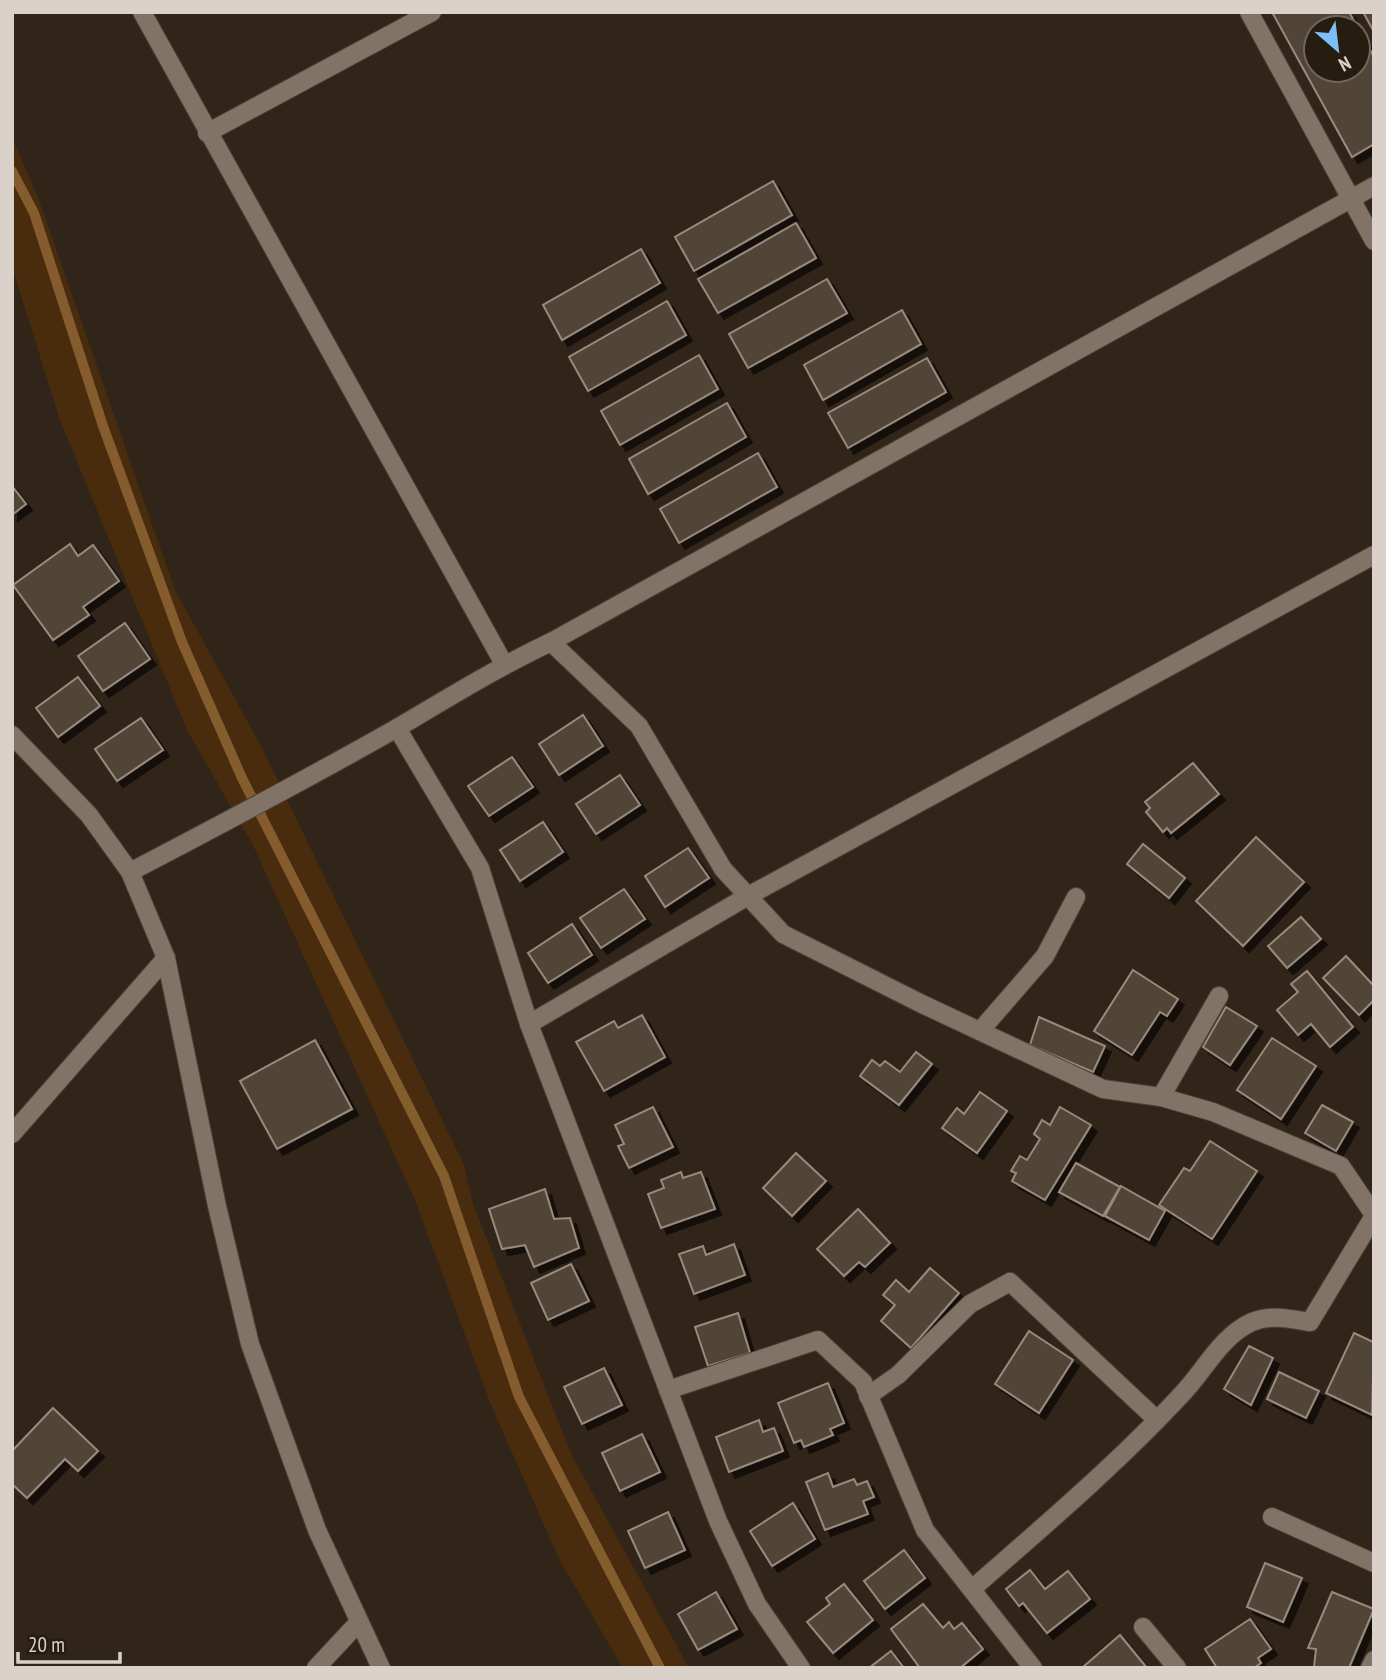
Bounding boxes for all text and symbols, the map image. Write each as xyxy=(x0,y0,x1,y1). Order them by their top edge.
north arrow xyxy=(1302,14,1372,84)
text: N xyxy=(1335,51,1355,77)
scale bar xyxy=(18,1620,119,1664)
text: 20 m xyxy=(28,1631,65,1658)

